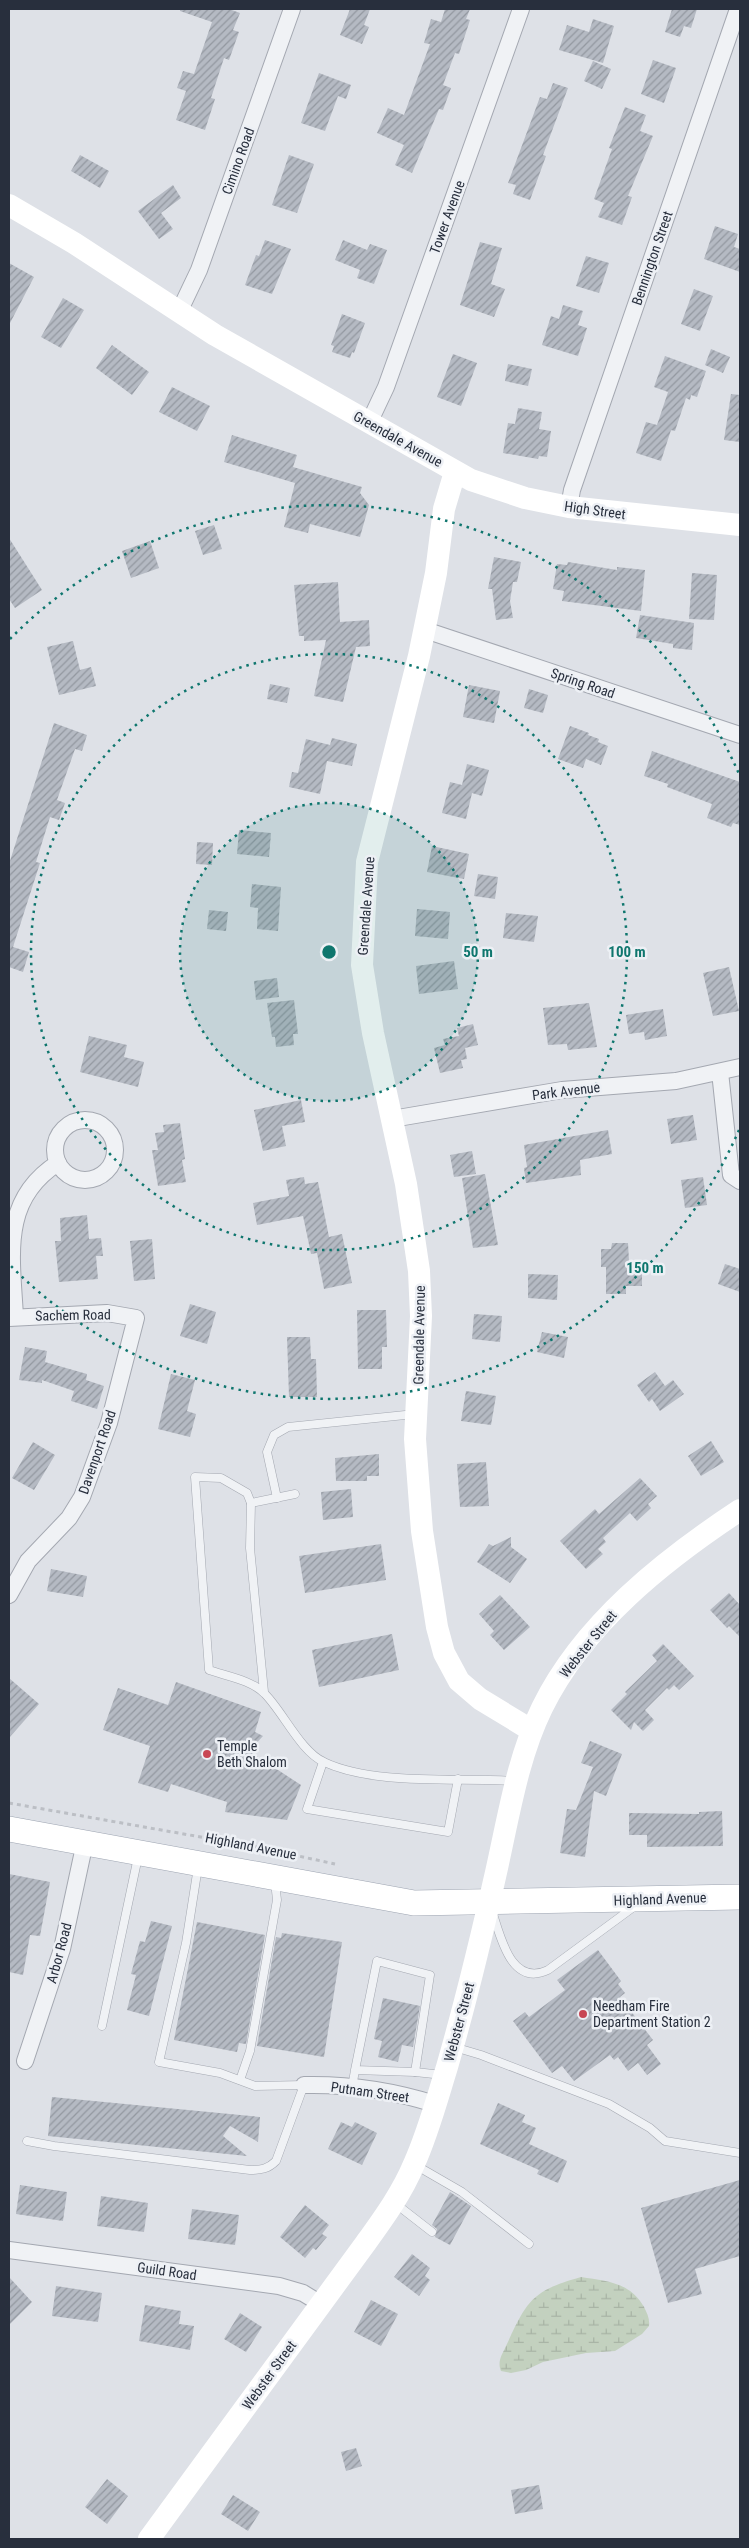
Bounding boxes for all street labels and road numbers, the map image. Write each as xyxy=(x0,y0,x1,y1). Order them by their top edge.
street label: Cimino Road xyxy=(219,125,257,197)
street label: Tower Avenue xyxy=(426,178,468,256)
street label: Bennington Street xyxy=(628,209,676,307)
street label: Greendale Avenue xyxy=(351,408,446,470)
street label: High Street xyxy=(563,498,627,522)
street label: Spring Road xyxy=(549,665,617,701)
street label: Greendale Avenue xyxy=(355,856,377,956)
street label: Park Avenue xyxy=(531,1079,601,1103)
street label: Greendale Avenue xyxy=(410,1285,428,1385)
street label: Sachem Road xyxy=(35,1306,111,1324)
street label: Davenport Road xyxy=(75,1408,119,1496)
street label: Webster Street xyxy=(556,1607,620,1681)
street label: Highland Avenue xyxy=(204,1829,298,1863)
street label: Highland Avenue xyxy=(613,1889,707,1909)
street label: Arbor Road xyxy=(43,1921,75,1985)
street label: Webster Street xyxy=(441,1981,477,2063)
street label: Putnam Street xyxy=(330,2079,410,2105)
street label: Guild Road xyxy=(136,2259,198,2283)
street label: Webster Street xyxy=(239,2337,299,2413)

